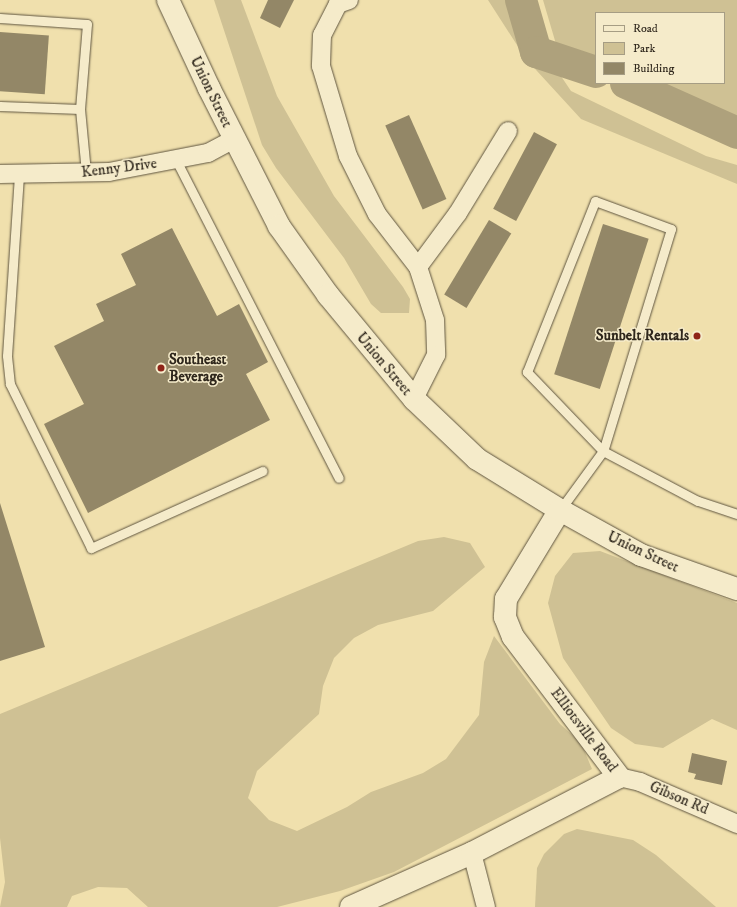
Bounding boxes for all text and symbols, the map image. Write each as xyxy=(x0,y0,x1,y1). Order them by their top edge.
legend xyxy=(595,12,725,84)
text: Road xyxy=(633,21,658,36)
text: Park xyxy=(633,41,655,56)
street label: Union Street xyxy=(186,54,236,130)
text: Building xyxy=(633,61,674,76)
street label: Kenny Drive xyxy=(80,154,158,182)
place label: Sunbelt Rentals xyxy=(596,327,689,345)
street label: Union Street xyxy=(352,329,416,399)
marker: Sunbelt Rentals xyxy=(692,331,702,341)
place label: Southeast Beverage xyxy=(169,350,226,385)
marker: Southeast Beverage xyxy=(156,363,166,373)
street label: Union Street xyxy=(604,528,682,576)
street label: Elliotsville Road xyxy=(547,684,621,776)
street label: Gibson Rd xyxy=(647,778,711,818)

